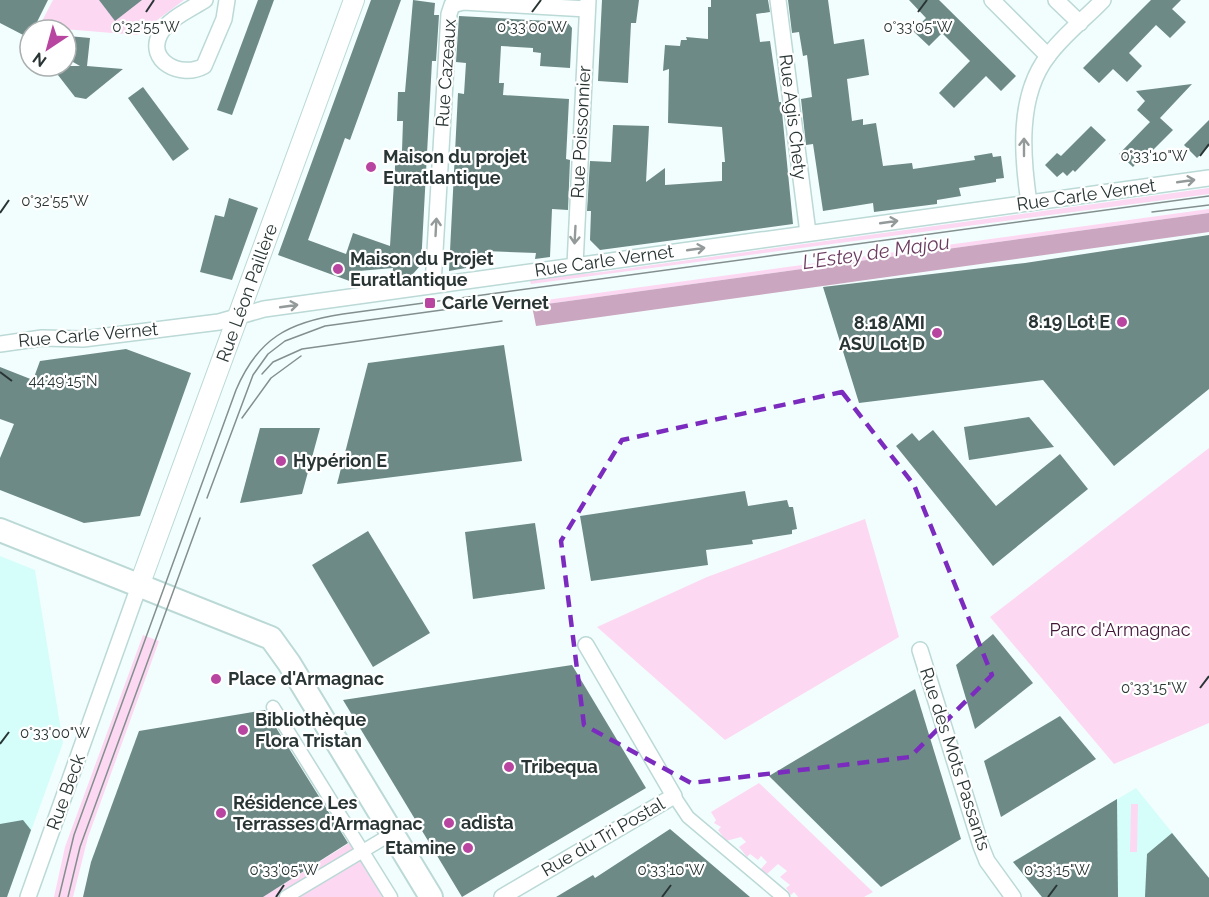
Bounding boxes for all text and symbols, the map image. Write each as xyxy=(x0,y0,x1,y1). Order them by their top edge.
north arrow xyxy=(18,18,78,78)
text: 0°32'55"W xyxy=(112,18,180,36)
street label: Rue Cazeaux xyxy=(431,18,460,128)
text: 0°33'00"W xyxy=(497,18,567,36)
text: 0°33'05"W xyxy=(884,18,953,36)
text: N xyxy=(29,48,50,71)
street label: Rue Agis Chety xyxy=(775,53,812,181)
street label: Rue Poissonnier xyxy=(567,64,595,199)
one-way arrow xyxy=(1018,137,1030,157)
place label: Maison du projet Euratlantique xyxy=(383,146,527,188)
text: 0°33'10"W xyxy=(1120,147,1188,165)
marker: Maison du projet Euratlantique xyxy=(364,160,378,174)
street label: Rue Carle Vernet xyxy=(1015,174,1157,215)
one-way arrow xyxy=(1176,175,1195,186)
text: 0°32'55"W xyxy=(21,192,89,210)
one-way arrow xyxy=(431,217,442,237)
one-way arrow xyxy=(878,217,898,228)
street label: Rue Léon Paillère xyxy=(212,220,281,365)
one-way arrow xyxy=(570,224,581,244)
water label: L'Estey de Majou xyxy=(801,230,951,274)
street label: Rue Carle Vernet xyxy=(533,240,675,281)
one-way arrow xyxy=(685,243,705,254)
place label: Maison du Projet Euratlantique xyxy=(350,248,494,290)
marker: Maison du Projet Euratlantique xyxy=(331,262,345,276)
place label: Carle Vernet xyxy=(442,292,549,313)
marker: Carle Vernet xyxy=(423,296,437,310)
one-way arrow xyxy=(279,300,299,311)
place label: 8.19 Lot E xyxy=(1028,311,1110,332)
place label: 8.18 AMI ASU Lot D xyxy=(839,312,925,354)
marker: 8.19 Lot E xyxy=(1115,315,1129,329)
street label: Rue Carle Vernet xyxy=(17,318,159,351)
marker: 8.18 AMI ASU Lot D xyxy=(930,326,944,340)
text: 44°49'15"N xyxy=(28,372,98,390)
place label: Hypérion E xyxy=(293,450,387,471)
marker: Hypérion E xyxy=(274,454,288,468)
park label: Parc d'Armagnac xyxy=(1049,619,1191,640)
street label: Rue des Mots Passants xyxy=(916,665,995,853)
place label: Place d'Armagnac xyxy=(228,668,384,689)
marker: Place d'Armagnac xyxy=(209,672,223,686)
text: 0°33'15"W xyxy=(1121,679,1187,697)
place label: Bibliothèque Flora Tristan xyxy=(255,709,366,751)
marker: Bibliothèque Flora Tristan xyxy=(236,723,250,737)
text: 0°33'00"W xyxy=(20,724,90,742)
street label: Rue Beck xyxy=(42,750,89,833)
place label: Tribequa xyxy=(521,756,598,777)
marker: Tribequa xyxy=(502,760,516,774)
place label: Résidence Les Terrasses d'Armagnac xyxy=(233,792,423,834)
street label: Rue du Tri Postal xyxy=(537,793,668,880)
marker: Résidence Les Terrasses d'Armagnac xyxy=(214,806,228,820)
place label: adista xyxy=(461,812,514,833)
marker: adista xyxy=(442,816,456,830)
place label: Etamine xyxy=(385,837,456,858)
marker: Etamine xyxy=(461,841,475,855)
text: 0°33'05"W xyxy=(250,861,319,879)
text: 0°33'10"W xyxy=(637,861,705,879)
text: 0°33'15"W xyxy=(1024,861,1090,879)

